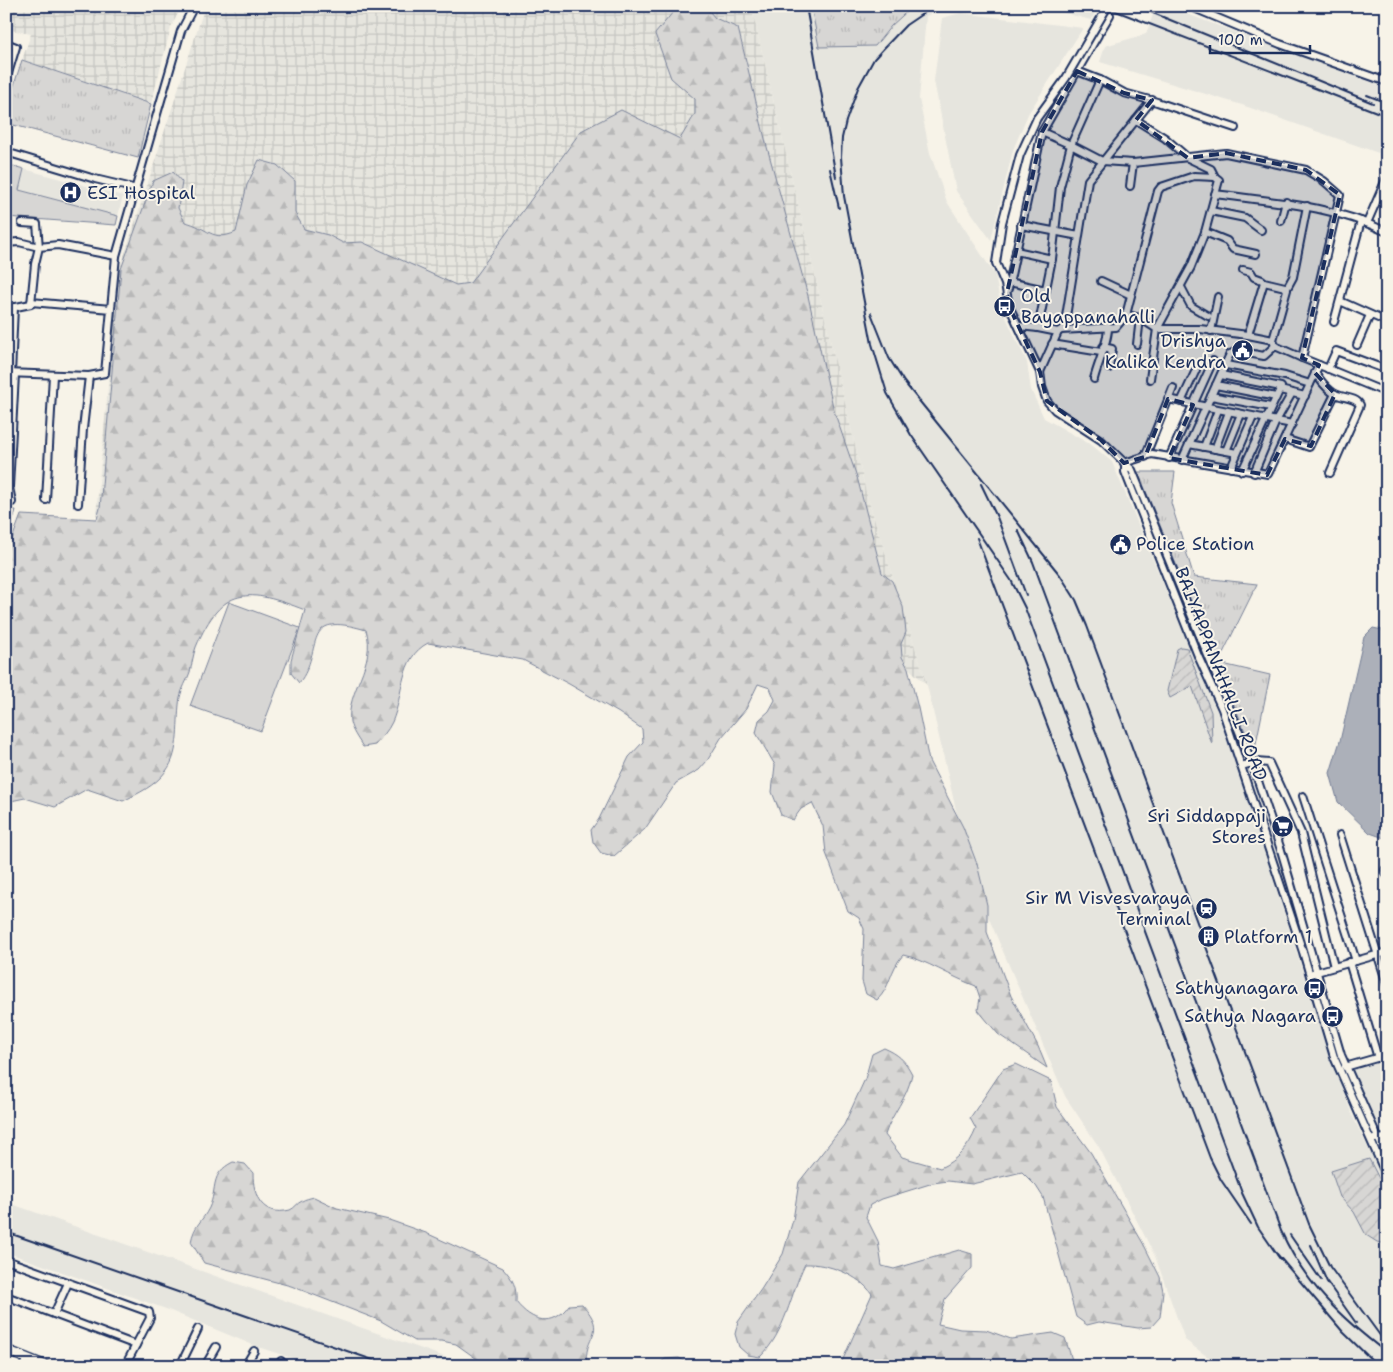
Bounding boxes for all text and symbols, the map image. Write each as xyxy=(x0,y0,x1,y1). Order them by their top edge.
scale bar xyxy=(1210,22,1310,54)
text: 100 m xyxy=(1218,30,1263,50)
hospital icon: ESI Hospital xyxy=(59,181,83,205)
place label: ESI Hospital xyxy=(87,181,196,205)
place label: Old Bayappanahalli xyxy=(1021,284,1155,329)
bus stop icon: Old Bayappanahalli xyxy=(993,294,1017,318)
place label: Drishya Kalika Kendra xyxy=(1105,329,1226,374)
public building icon: Drishya Kalika Kendra xyxy=(1230,339,1254,363)
public building icon: Police Station xyxy=(1108,532,1132,556)
place label: Police Station xyxy=(1136,532,1254,556)
street label: BAIYAPPANAHALLI ROAD xyxy=(1169,564,1273,784)
place label: Sri Siddappaji Stores xyxy=(1148,804,1266,849)
supermarket icon: Sri Siddappaji Stores xyxy=(1270,814,1294,838)
place label: Sir M Visvesvaraya Terminal xyxy=(1025,886,1192,931)
station icon: Sir M Visvesvaraya Terminal xyxy=(1195,896,1219,920)
building icon: Platform 1 xyxy=(1196,925,1220,949)
place label: Platform 1 xyxy=(1224,925,1312,949)
place label: Sathyanagara xyxy=(1175,976,1298,1000)
bus stop icon: Sathyanagara xyxy=(1302,976,1326,1000)
place label: Sathya Nagara xyxy=(1184,1004,1316,1028)
bus stop icon: Sathya Nagara xyxy=(1320,1004,1344,1028)

